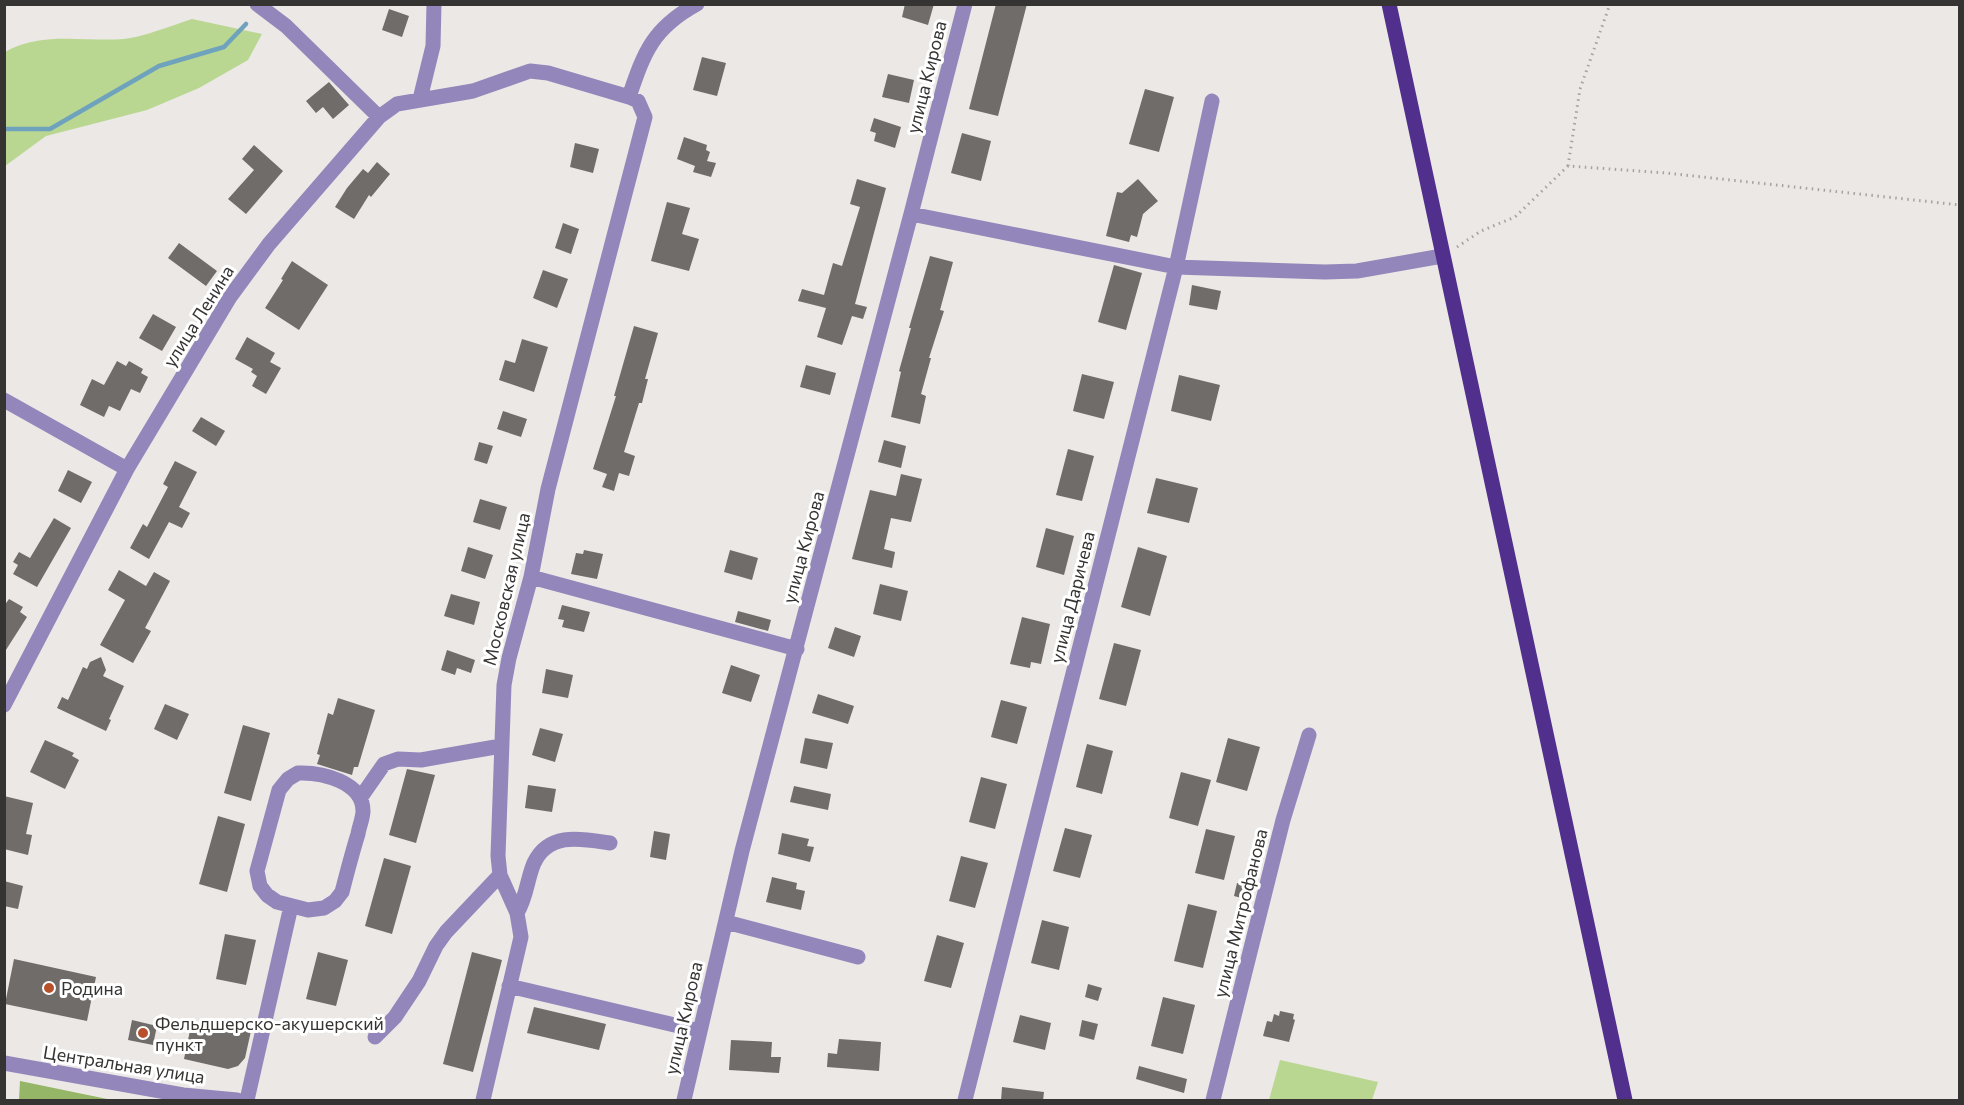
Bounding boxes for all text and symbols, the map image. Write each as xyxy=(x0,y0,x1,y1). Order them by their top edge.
street label: улица Кирова xyxy=(901,18,951,136)
street label: улица Ленина xyxy=(158,261,238,371)
street label: улица Кирова xyxy=(777,488,829,606)
street label: Московская улица xyxy=(478,510,534,668)
street label: улица Даричева xyxy=(1045,529,1099,665)
street label: улица Митрофанова xyxy=(1208,826,1272,1000)
street label: улица Кирова xyxy=(659,959,707,1077)
place label: Родина xyxy=(61,977,123,999)
marker: Родина xyxy=(42,981,56,995)
place label: Фельдшерско-акушерский пункт xyxy=(155,1012,384,1055)
marker: Фельдшерско-акушерский пункт xyxy=(136,1026,150,1040)
street label: Центральная улица xyxy=(42,1040,206,1088)

